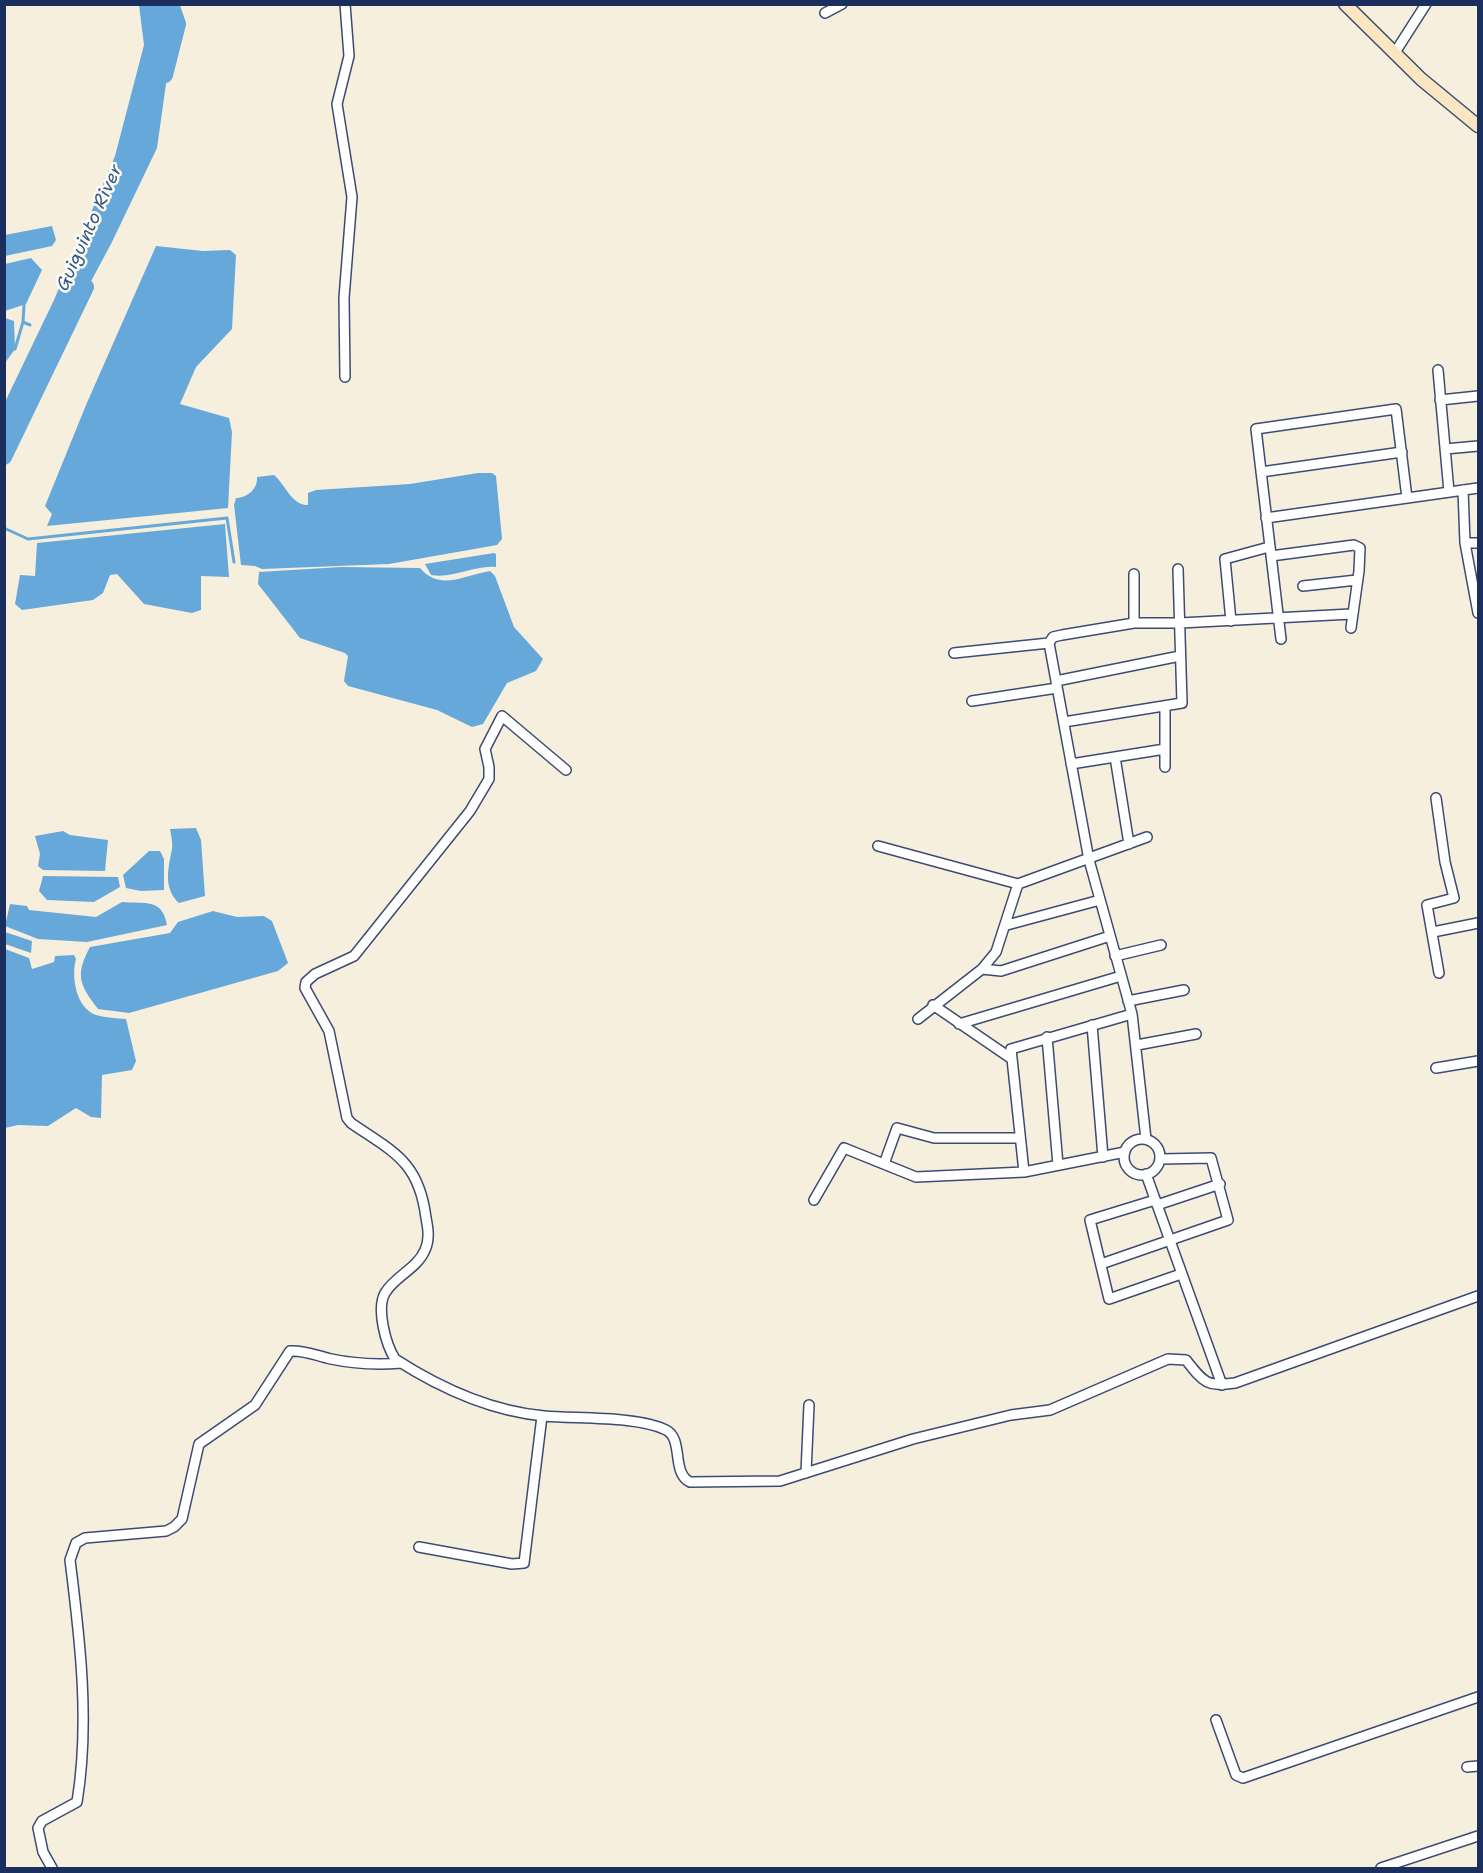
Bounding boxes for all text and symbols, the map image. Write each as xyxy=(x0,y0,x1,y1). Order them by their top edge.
water label: Guiguinto River xyxy=(52,161,128,295)

